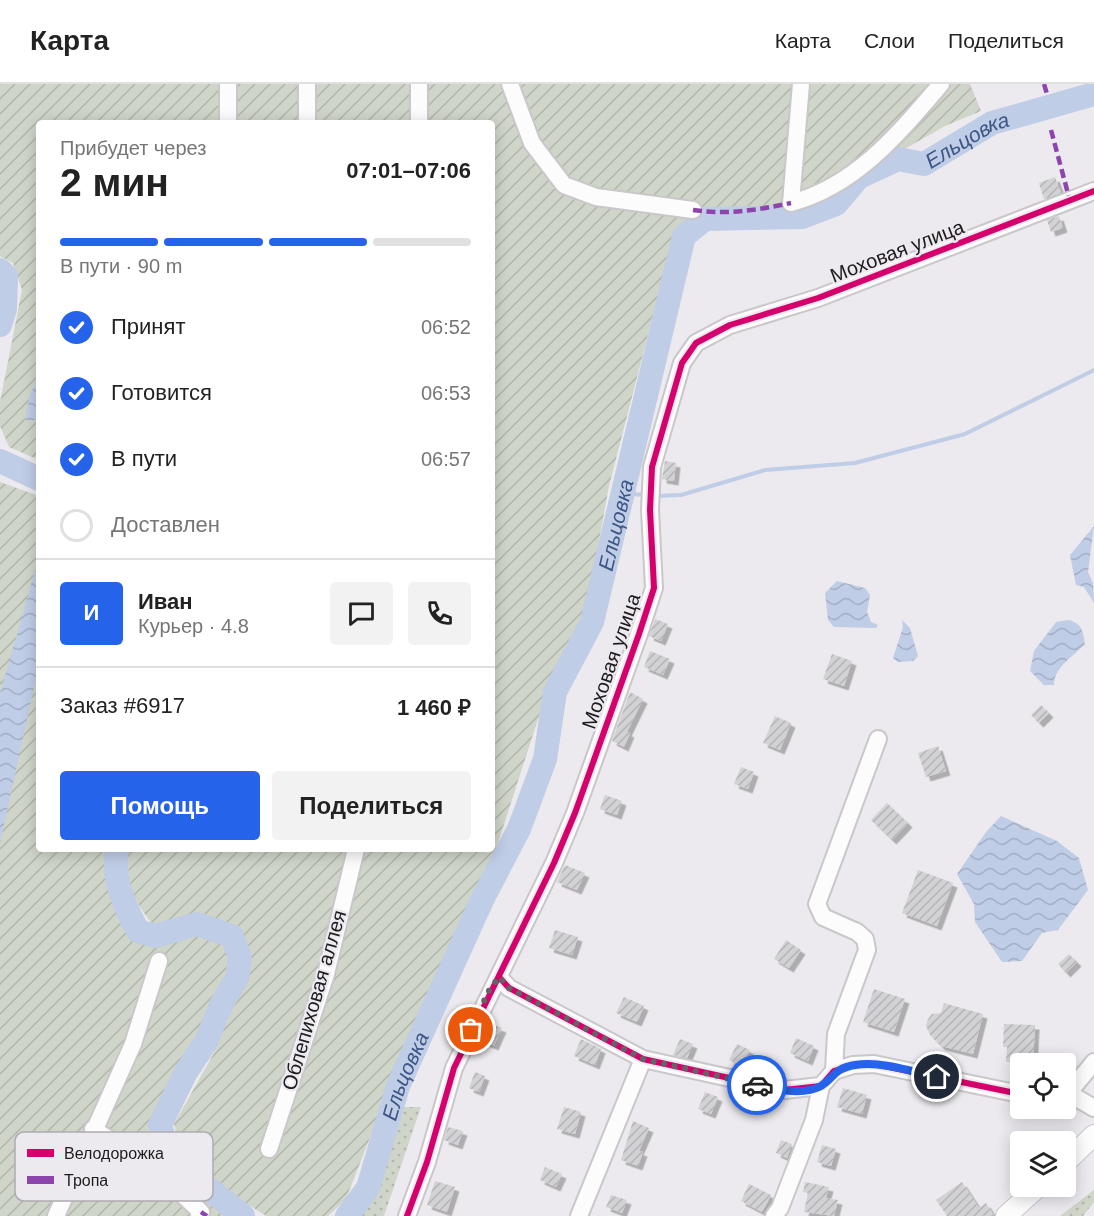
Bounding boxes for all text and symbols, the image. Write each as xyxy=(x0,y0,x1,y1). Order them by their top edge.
text: Карта xyxy=(30,25,109,56)
text: Карта xyxy=(775,29,831,52)
text: Слои xyxy=(864,29,915,52)
text: Поделиться xyxy=(948,29,1064,52)
water label: Ельцовка xyxy=(921,107,1011,172)
text: Прибудет через xyxy=(60,137,206,159)
text: 07:01–07:06 xyxy=(346,158,471,183)
text: 2 мин xyxy=(60,161,169,204)
street label: Моховая улица xyxy=(827,215,968,287)
text: В пути · 90 m xyxy=(60,255,182,277)
icon: check xyxy=(60,311,93,344)
text: Принят xyxy=(111,314,185,339)
text: 06:52 xyxy=(421,316,471,338)
icon: check xyxy=(60,377,93,410)
text: Готовится xyxy=(111,380,212,405)
text: 06:53 xyxy=(421,382,471,404)
icon: check xyxy=(60,443,93,476)
text: В пути xyxy=(111,446,177,471)
text: 06:57 xyxy=(421,448,471,470)
water label: Ельцовка xyxy=(593,477,637,573)
text: Доставлен xyxy=(111,512,220,537)
button: chat xyxy=(330,582,393,645)
button: phone xyxy=(408,582,471,645)
text: Иван xyxy=(138,589,193,614)
street label: Моховая улица xyxy=(578,590,645,732)
text: И xyxy=(84,600,99,625)
text: Курьер · 4.8 xyxy=(138,615,249,637)
text: Заказ #6917 xyxy=(60,693,185,718)
text: 1 460 ₽ xyxy=(397,695,471,720)
button: Помощь xyxy=(60,771,260,840)
button: Поделиться xyxy=(272,771,471,840)
street label: Облепиховая аллея xyxy=(278,908,350,1092)
pin xyxy=(445,1004,496,1055)
icon: bag xyxy=(454,1013,487,1046)
water label: Ельцовка xyxy=(377,1028,432,1123)
pin xyxy=(911,1051,962,1102)
map controls xyxy=(1010,1053,1076,1197)
button: locate xyxy=(1010,1053,1076,1119)
courier xyxy=(727,1055,787,1115)
icon: home xyxy=(920,1060,953,1093)
icon: car xyxy=(741,1069,774,1102)
button: layers xyxy=(1010,1131,1076,1197)
legend xyxy=(15,1132,213,1201)
text: Велодорожка xyxy=(64,1145,164,1162)
text: Тропа xyxy=(64,1172,108,1189)

